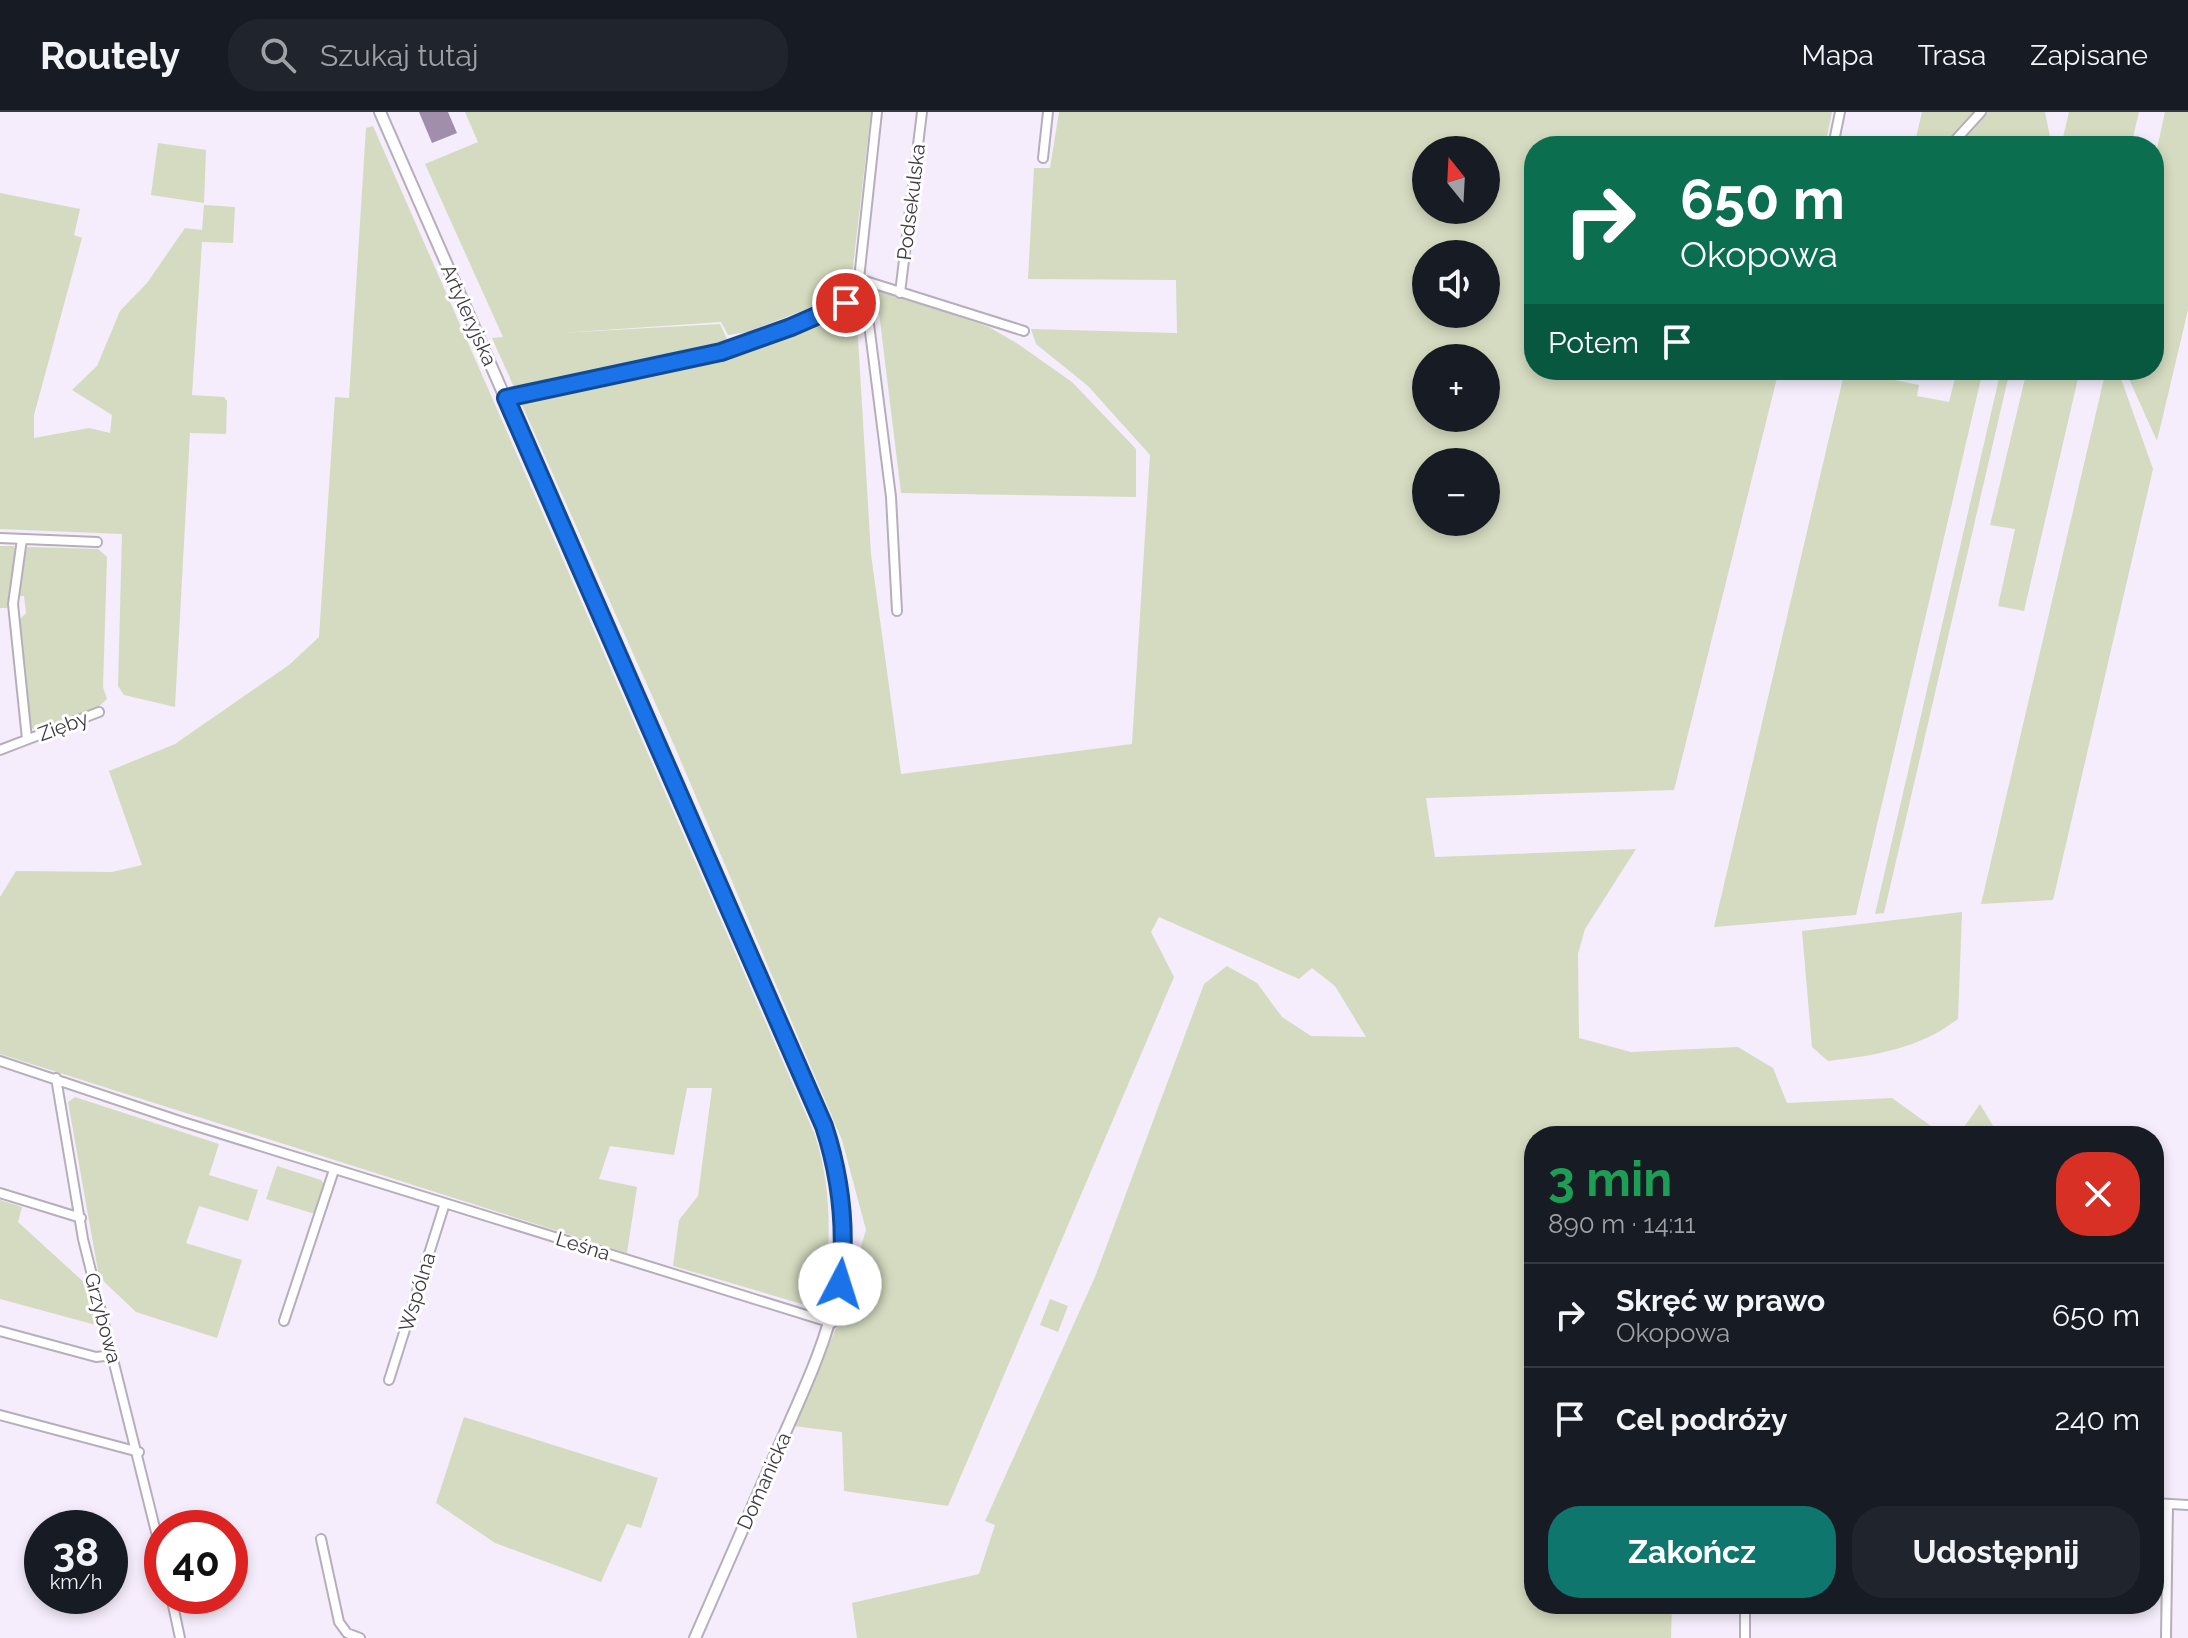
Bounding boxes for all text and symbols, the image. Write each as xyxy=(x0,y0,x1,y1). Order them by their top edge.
search box xyxy=(228,19,788,91)
text: Routely xyxy=(40,33,180,78)
icon: search xyxy=(256,33,300,77)
text: Szukaj tutaj xyxy=(320,38,479,73)
text: Mapa xyxy=(1802,39,1874,72)
text: Trasa xyxy=(1918,39,1986,72)
text: Zapisane xyxy=(2030,39,2148,72)
north arrow xyxy=(1412,136,1500,224)
map controls xyxy=(1412,136,1500,536)
street label: Podsekulska xyxy=(892,142,930,262)
text: 650 m xyxy=(1680,166,1845,232)
icon: right xyxy=(1548,168,1652,272)
text: Okopowa xyxy=(1680,233,1838,275)
button: sound xyxy=(1412,240,1500,328)
street label: Artyleryjska xyxy=(436,260,502,370)
pin xyxy=(812,269,880,337)
icon: arrive xyxy=(824,281,868,325)
icon: arrive xyxy=(1655,320,1699,364)
text: Potem xyxy=(1548,325,1639,360)
button: + xyxy=(1412,344,1500,432)
button: − xyxy=(1412,448,1500,536)
street label: Zięby xyxy=(35,706,91,746)
text: 3 min xyxy=(1548,1151,1672,1207)
button: close xyxy=(2056,1152,2140,1236)
text: 890 m · 14:11 xyxy=(1548,1209,1696,1239)
street label: Leśna xyxy=(553,1226,613,1266)
position arrow xyxy=(798,1242,882,1326)
street label: Wspólna xyxy=(394,1249,440,1335)
street label: Grzybowa xyxy=(79,1270,127,1366)
text: Skręć w prawo xyxy=(1616,1283,1825,1318)
icon: right xyxy=(1548,1293,1592,1337)
text: 650 m xyxy=(2052,1298,2140,1333)
text: Okopowa xyxy=(1616,1318,1730,1348)
icon: arrive xyxy=(1548,1397,1592,1441)
text: Cel podróży xyxy=(1616,1402,1788,1437)
text: 240 m xyxy=(2054,1402,2140,1437)
street label: Domanicka xyxy=(732,1429,796,1533)
button: Zakończ xyxy=(1548,1506,1836,1598)
button: Udostępnij xyxy=(1852,1506,2140,1598)
speed limit sign: 40 xyxy=(144,1510,248,1614)
text: 38 xyxy=(53,1528,99,1575)
text: km/h xyxy=(50,1570,102,1594)

